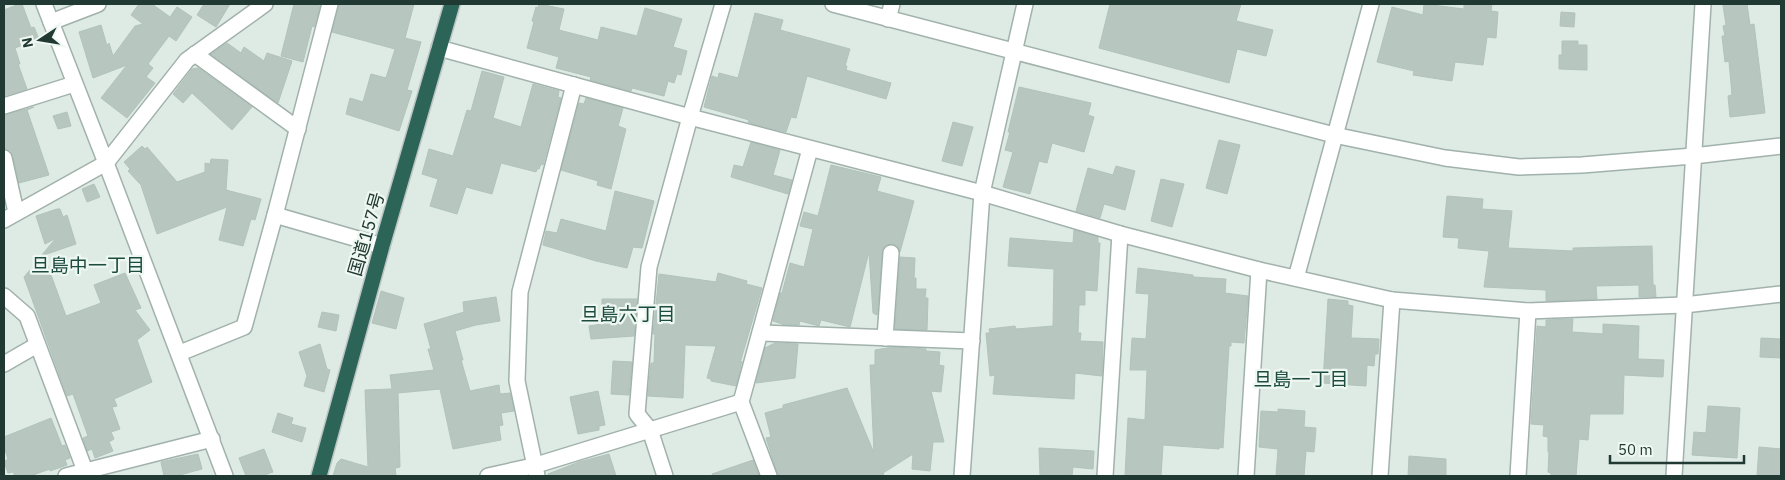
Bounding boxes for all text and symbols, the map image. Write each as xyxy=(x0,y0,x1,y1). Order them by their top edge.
north arrow xyxy=(15,15,65,65)
text: N xyxy=(17,36,37,50)
street label: 国道157号 xyxy=(343,189,389,279)
district label: 旦島中一丁目 xyxy=(31,253,145,277)
district label: 旦島六丁目 xyxy=(580,302,676,326)
district label: 旦島一丁目 xyxy=(1253,367,1349,391)
scale bar xyxy=(1610,432,1744,464)
text: 50 m xyxy=(1618,440,1653,459)

